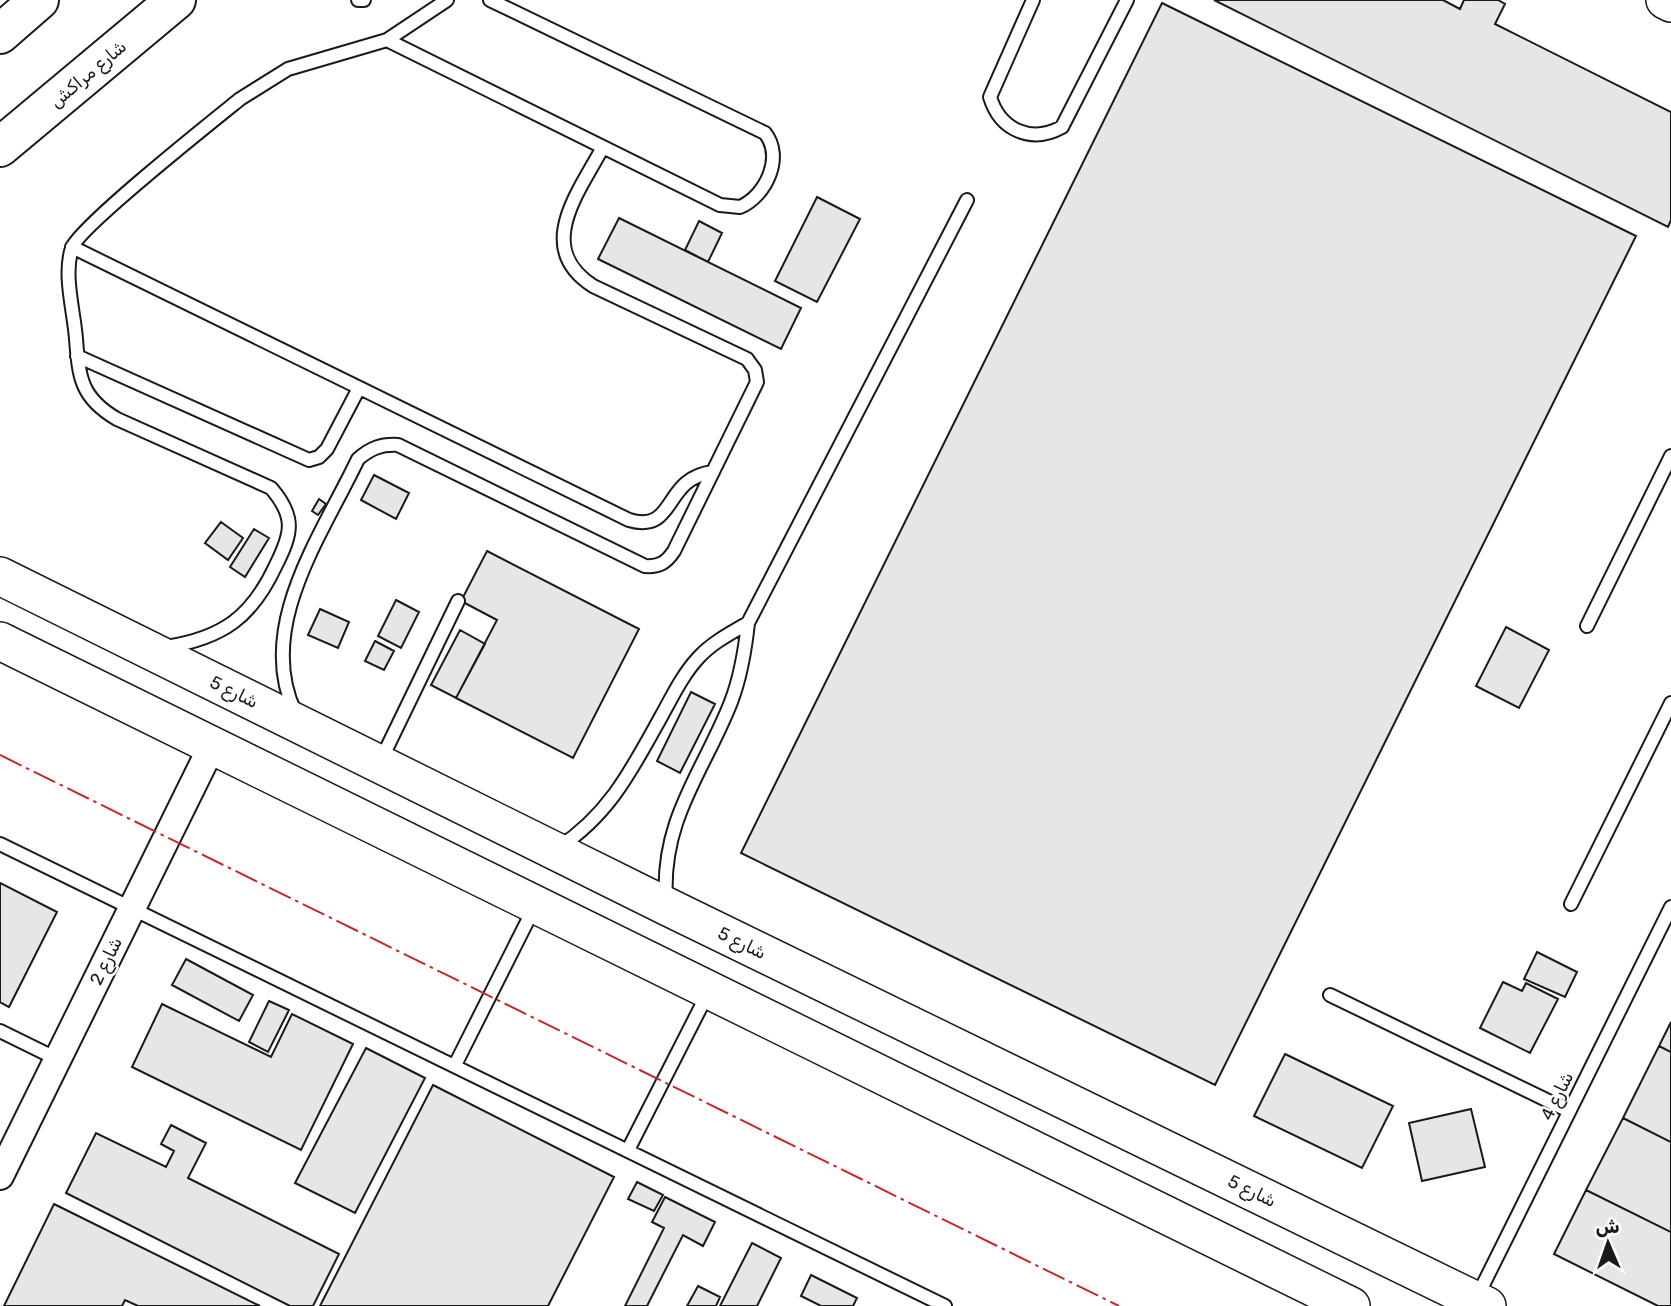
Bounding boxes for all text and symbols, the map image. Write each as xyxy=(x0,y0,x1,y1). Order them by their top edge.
street label: شارع مراكش xyxy=(45,35,132,113)
street label: شارع 5 xyxy=(206,671,262,714)
street label: شارع 5 xyxy=(714,922,770,965)
street label: شارع 2 xyxy=(85,933,128,989)
street label: شارع 4 xyxy=(1536,1068,1579,1124)
street label: شارع 5 xyxy=(1224,1170,1280,1213)
north arrow xyxy=(1573,1208,1643,1278)
text: ش xyxy=(1595,1215,1620,1238)

